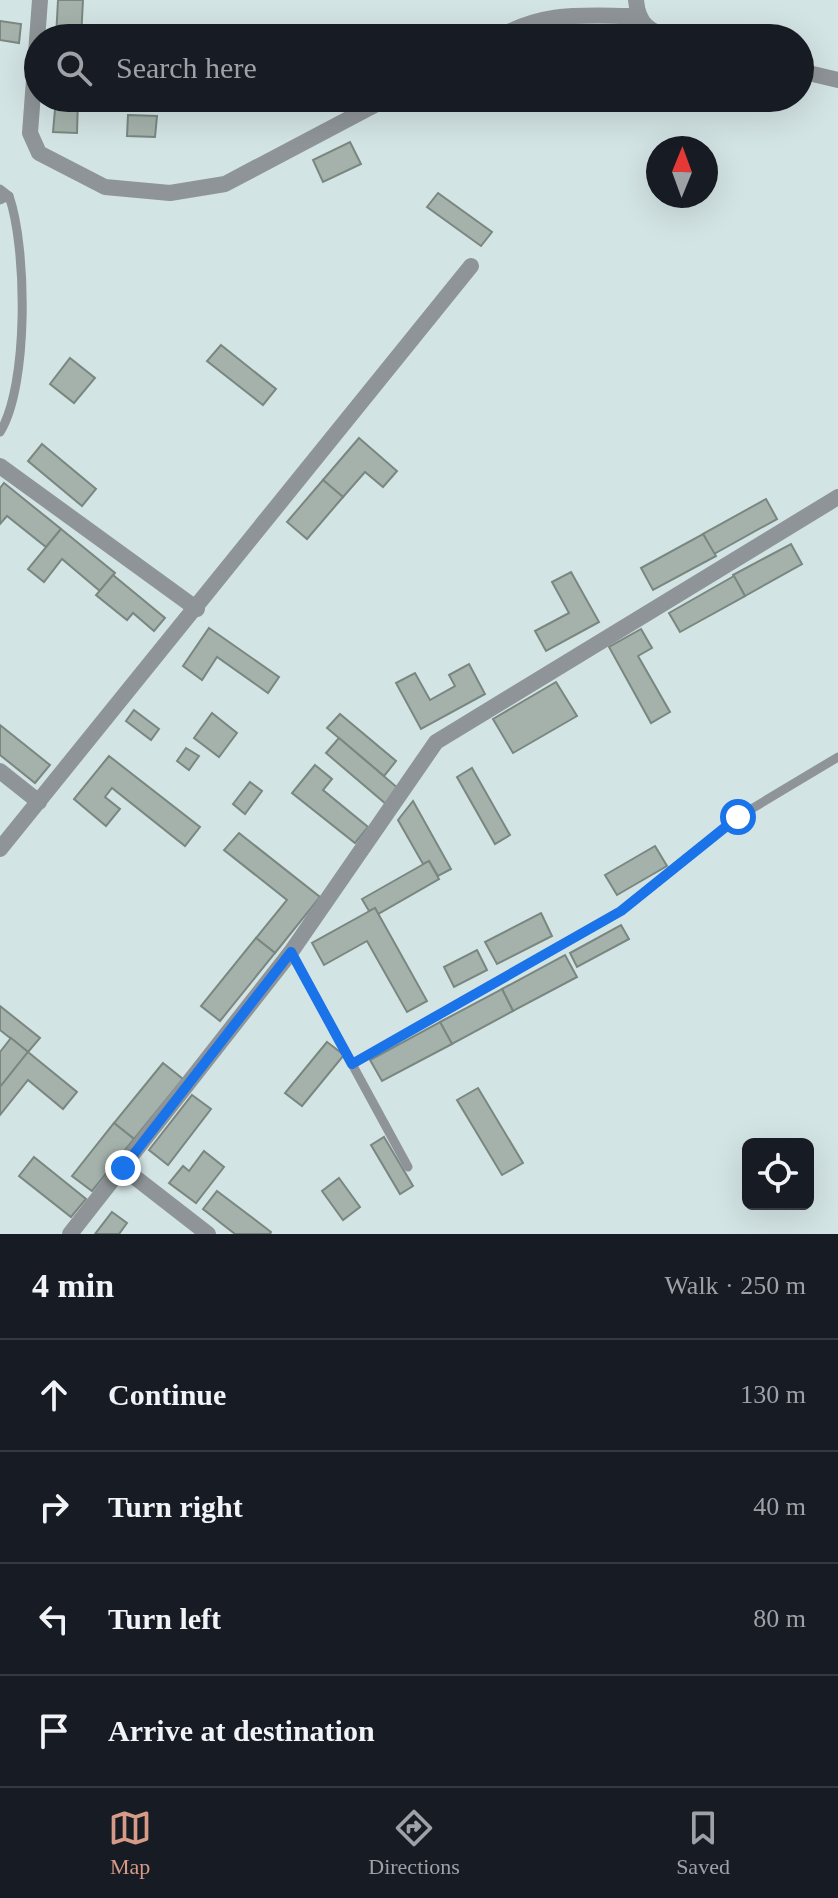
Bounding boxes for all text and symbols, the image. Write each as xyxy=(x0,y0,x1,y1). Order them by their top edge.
search box xyxy=(24,24,814,112)
icon: search xyxy=(52,46,96,90)
text: Search here xyxy=(116,51,257,84)
north arrow xyxy=(646,136,718,208)
route start xyxy=(720,799,756,835)
map controls xyxy=(742,1138,814,1210)
button: locate xyxy=(742,1138,814,1210)
route end xyxy=(105,1150,141,1186)
text: 4 min xyxy=(32,1267,114,1304)
text: Walk · 250 m xyxy=(664,1271,806,1300)
icon: ahead xyxy=(32,1373,76,1417)
text: Continue xyxy=(108,1378,226,1411)
text: 130 m xyxy=(740,1380,806,1409)
icon: right xyxy=(32,1485,76,1529)
text: Turn right xyxy=(108,1490,243,1523)
text: 40 m xyxy=(753,1492,806,1521)
icon: left xyxy=(32,1597,76,1641)
text: Turn left xyxy=(108,1602,221,1635)
text: 80 m xyxy=(753,1604,806,1633)
icon: arrive xyxy=(32,1709,76,1753)
text: Arrive at destination xyxy=(108,1714,375,1747)
tab: Map xyxy=(108,1806,152,1880)
tab: Directions xyxy=(368,1806,460,1880)
tab: Saved xyxy=(676,1806,730,1880)

